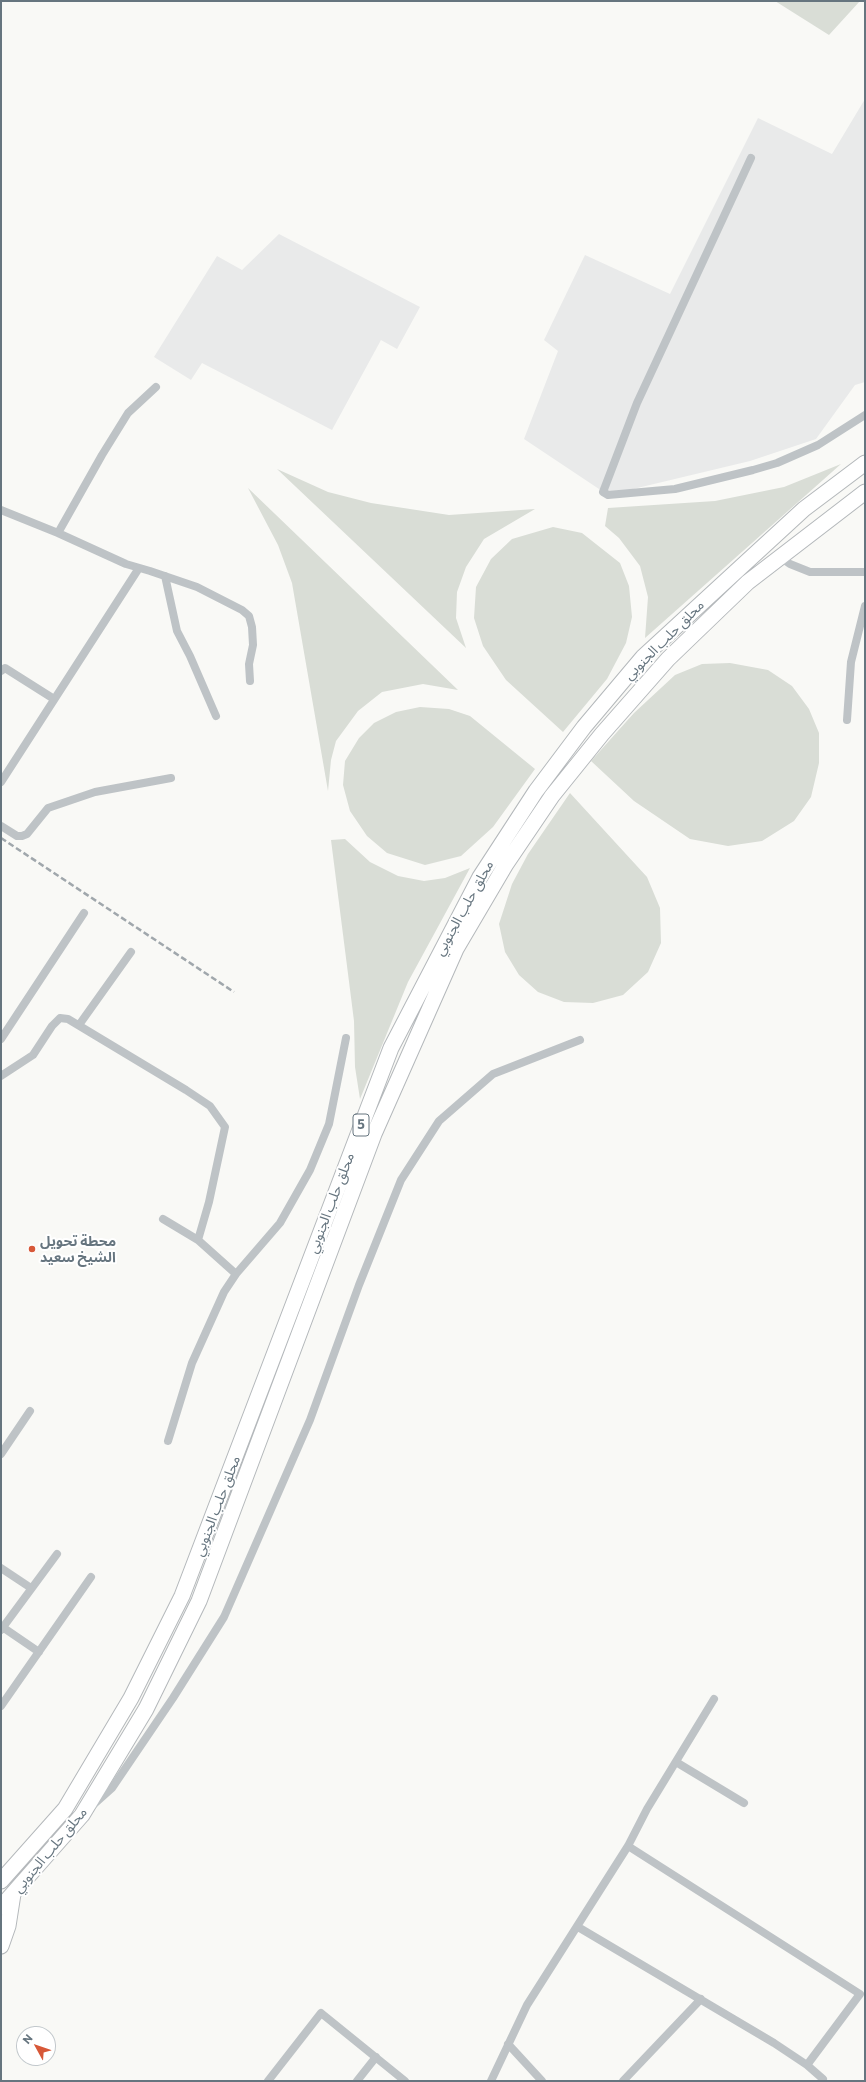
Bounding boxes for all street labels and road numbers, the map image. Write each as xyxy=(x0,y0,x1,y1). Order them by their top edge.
street label: محلق حلب الجنوبي xyxy=(620,596,708,684)
street label: محلق حلب الجنوبي xyxy=(431,857,497,959)
road number: 5 xyxy=(353,1114,369,1136)
street label: محلق حلب الجنوبي xyxy=(304,1150,358,1256)
street label: محلق حلب الجنوبي xyxy=(190,1453,244,1559)
street label: محلق حلب الجنوبي xyxy=(9,1804,91,1896)

